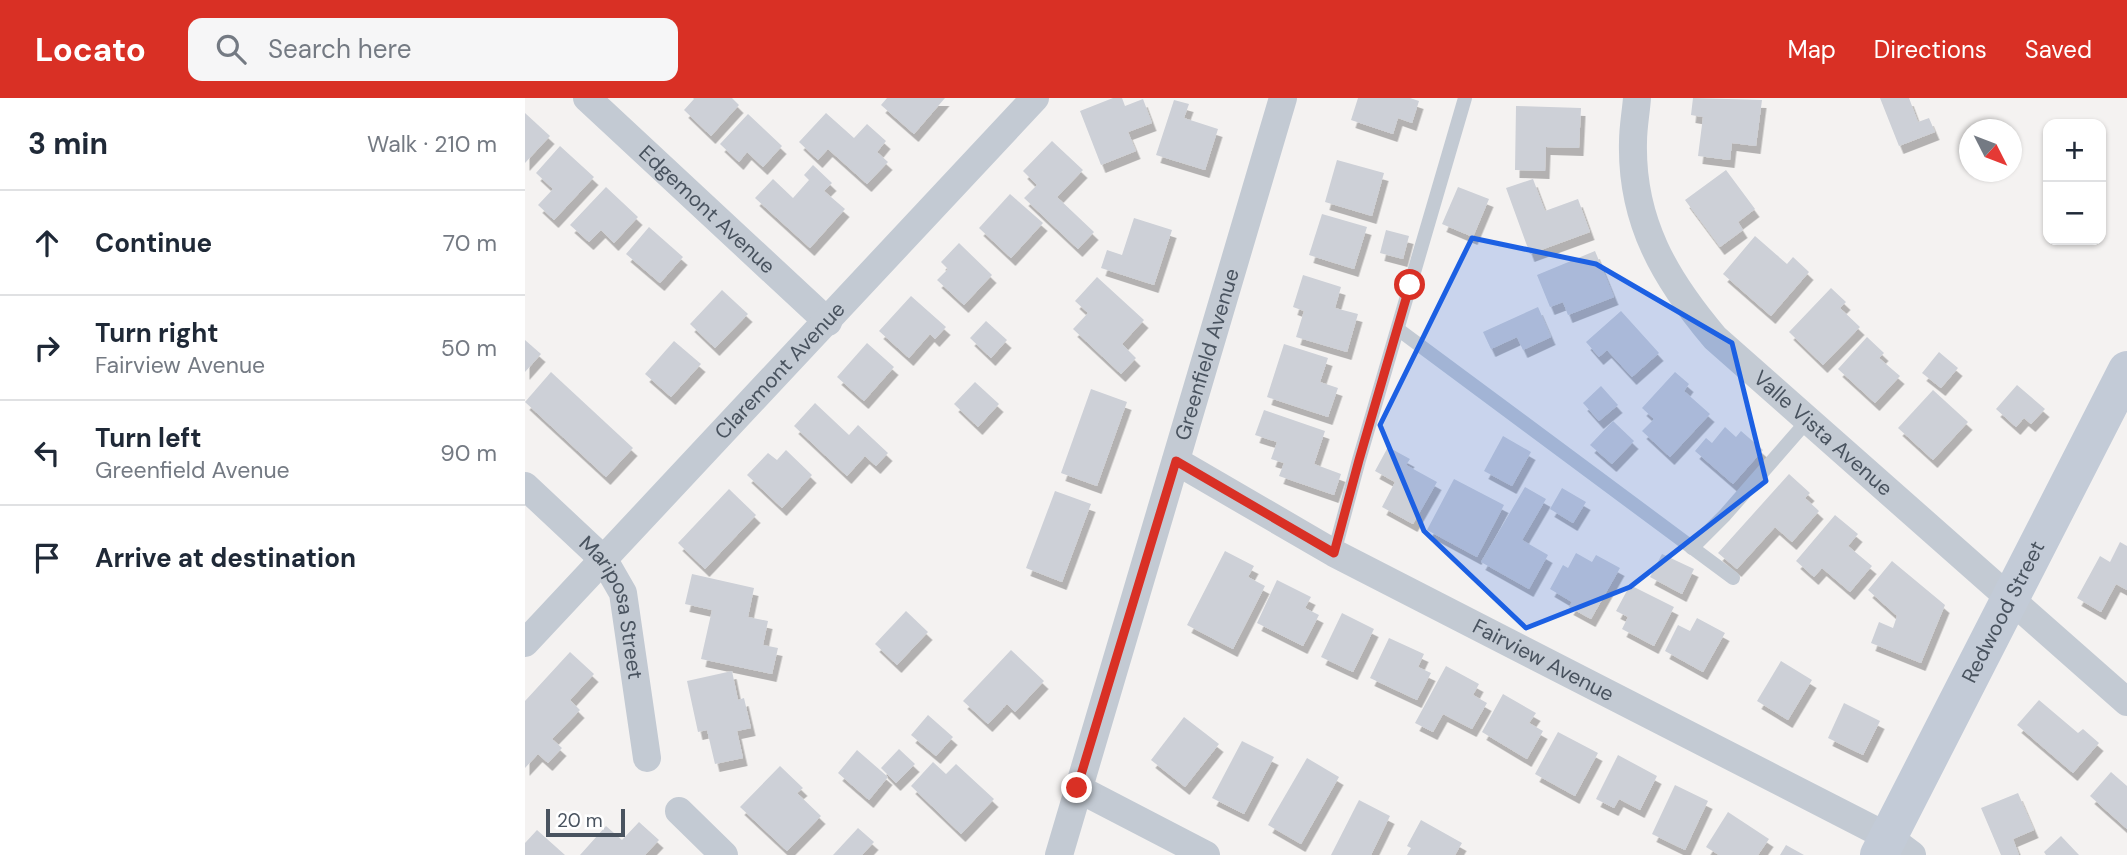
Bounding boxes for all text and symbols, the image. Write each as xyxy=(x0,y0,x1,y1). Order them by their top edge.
search box xyxy=(188,18,678,81)
text: Locato xyxy=(35,28,146,71)
icon: search xyxy=(212,30,250,68)
text: Search here xyxy=(268,32,411,66)
text: Map xyxy=(1788,34,1836,65)
text: Directions xyxy=(1874,34,1987,65)
text: Saved xyxy=(2025,34,2092,65)
north arrow xyxy=(1959,119,2022,182)
map controls xyxy=(2043,119,2106,245)
button: + xyxy=(2043,119,2106,182)
text: 3 min xyxy=(28,124,108,163)
text: Walk · 210 m xyxy=(367,129,497,159)
street label: Edgemont Avenue xyxy=(633,139,781,280)
button: − xyxy=(2043,182,2106,245)
icon: ahead xyxy=(28,224,66,262)
text: Continue xyxy=(95,226,212,260)
text: 70 m xyxy=(443,228,497,258)
street label: Greenfield Avenue xyxy=(1168,265,1246,444)
route start xyxy=(1394,269,1425,300)
street label: Claremont Avenue xyxy=(708,296,851,446)
text: Turn right xyxy=(95,316,219,350)
icon: right xyxy=(28,329,66,367)
text: 50 m xyxy=(441,333,497,363)
text: Fairview Avenue xyxy=(95,350,265,380)
street label: Valle Vista Avenue xyxy=(1747,364,1899,503)
text: Turn left xyxy=(95,421,202,455)
icon: left xyxy=(28,434,66,472)
text: 90 m xyxy=(440,438,497,468)
text: Greenfield Avenue xyxy=(95,455,290,485)
street label: Mariposa Street xyxy=(573,530,649,681)
street label: Redwood Street xyxy=(1955,536,2051,688)
icon: arrive xyxy=(28,539,66,577)
text: Arrive at destination xyxy=(95,541,356,575)
street label: Fairview Avenue xyxy=(1468,612,1619,708)
route end xyxy=(1061,772,1092,803)
scale bar xyxy=(546,806,625,838)
text: 20 m xyxy=(557,808,603,833)

